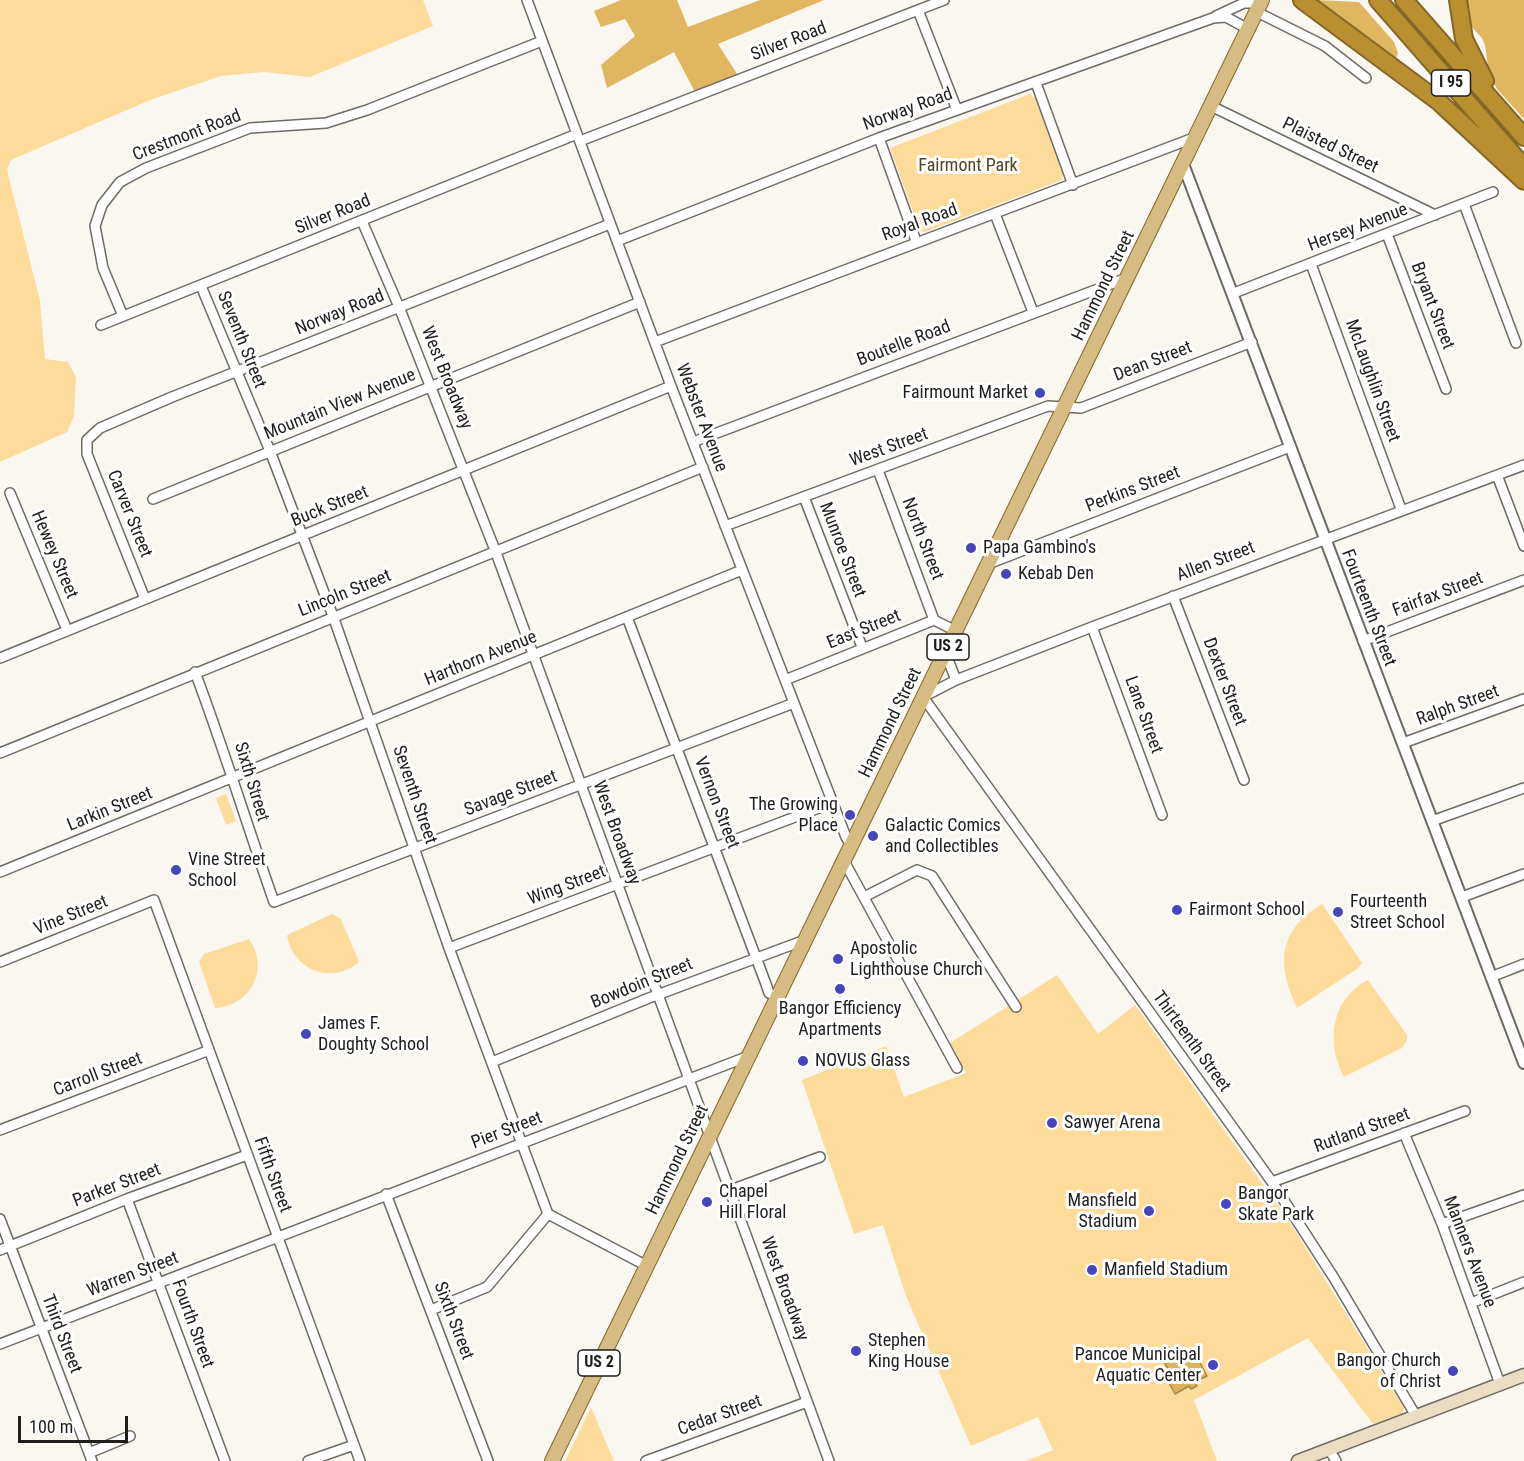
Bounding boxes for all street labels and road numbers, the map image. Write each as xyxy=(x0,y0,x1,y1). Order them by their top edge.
street label: Silver Road xyxy=(748,18,830,66)
road number: I 95 xyxy=(1432,70,1470,96)
street label: Norway Road xyxy=(860,84,956,136)
street label: Crestmont Road xyxy=(130,105,244,167)
street label: Plaisted Street xyxy=(1278,113,1382,179)
street label: Silver Road xyxy=(292,190,374,240)
street label: Royal Road xyxy=(879,199,961,247)
street label: Hersey Avenue xyxy=(1305,199,1411,257)
street label: Hammond Street xyxy=(1068,227,1140,345)
street label: Bryant Street xyxy=(1405,259,1459,353)
street label: Norway Road xyxy=(292,285,388,341)
street label: Seventh Street xyxy=(212,288,270,392)
street label: Boutelle Road xyxy=(854,316,954,372)
street label: McLaughlin Street xyxy=(1340,317,1404,445)
street label: West Broadway xyxy=(416,323,476,433)
street label: Dean Street xyxy=(1111,337,1195,387)
street label: Webster Avenue xyxy=(670,361,732,475)
street label: Mountain View Avenue xyxy=(261,365,419,445)
street label: West Street xyxy=(847,424,931,472)
street label: Perkins Street xyxy=(1083,462,1183,518)
street label: Carver Street xyxy=(102,467,156,561)
street label: Buck Street xyxy=(288,482,372,532)
street label: North Street xyxy=(896,495,948,583)
street label: Munroe Street xyxy=(814,499,870,601)
street label: Hewey Street xyxy=(26,508,82,602)
street label: Allen Street xyxy=(1174,537,1258,587)
street label: Fourteenth Street xyxy=(1336,547,1400,669)
street label: Lincoln Street xyxy=(296,566,394,622)
street label: Fairfax Street xyxy=(1390,568,1486,622)
street label: East Street xyxy=(824,605,904,655)
street label: Harthorn Avenue xyxy=(422,627,540,691)
road number: US 2 xyxy=(927,634,969,660)
street label: Dexter Street xyxy=(1197,635,1251,729)
street label: Hammond Street xyxy=(855,664,927,782)
street label: Lane Street xyxy=(1119,673,1167,757)
street label: Ralph Street xyxy=(1414,681,1502,731)
street label: Sixth Street xyxy=(229,740,273,824)
street label: Seventh Street xyxy=(387,743,441,847)
street label: Vernon Street xyxy=(689,754,743,852)
street label: Savage Street xyxy=(462,766,560,822)
street label: West Broadway xyxy=(587,778,645,888)
street label: Larkin Street xyxy=(64,783,156,837)
street label: Wing Street xyxy=(525,861,609,911)
street label: Vine Street xyxy=(31,891,111,941)
street label: Bowdoin Street xyxy=(588,954,696,1014)
street label: Thirteenth Street xyxy=(1147,987,1235,1097)
street label: Carroll Street xyxy=(51,1048,145,1102)
street label: Hammond Street xyxy=(642,1101,714,1219)
street label: Rutland Street xyxy=(1311,1104,1413,1158)
street label: Pier Street xyxy=(468,1108,546,1154)
street label: Fifth Street xyxy=(248,1134,296,1216)
street label: Parker Street xyxy=(70,1159,164,1213)
street label: Manners Avenue xyxy=(1438,1193,1500,1311)
street label: West Broadway xyxy=(755,1234,813,1344)
street label: Warren Street xyxy=(84,1248,182,1302)
street label: Fourth Street xyxy=(166,1277,218,1371)
street label: Sixth Street xyxy=(428,1279,478,1363)
street label: Third Street xyxy=(36,1292,86,1376)
road number: US 2 xyxy=(578,1350,620,1376)
street label: Cedar Street xyxy=(675,1391,765,1441)

